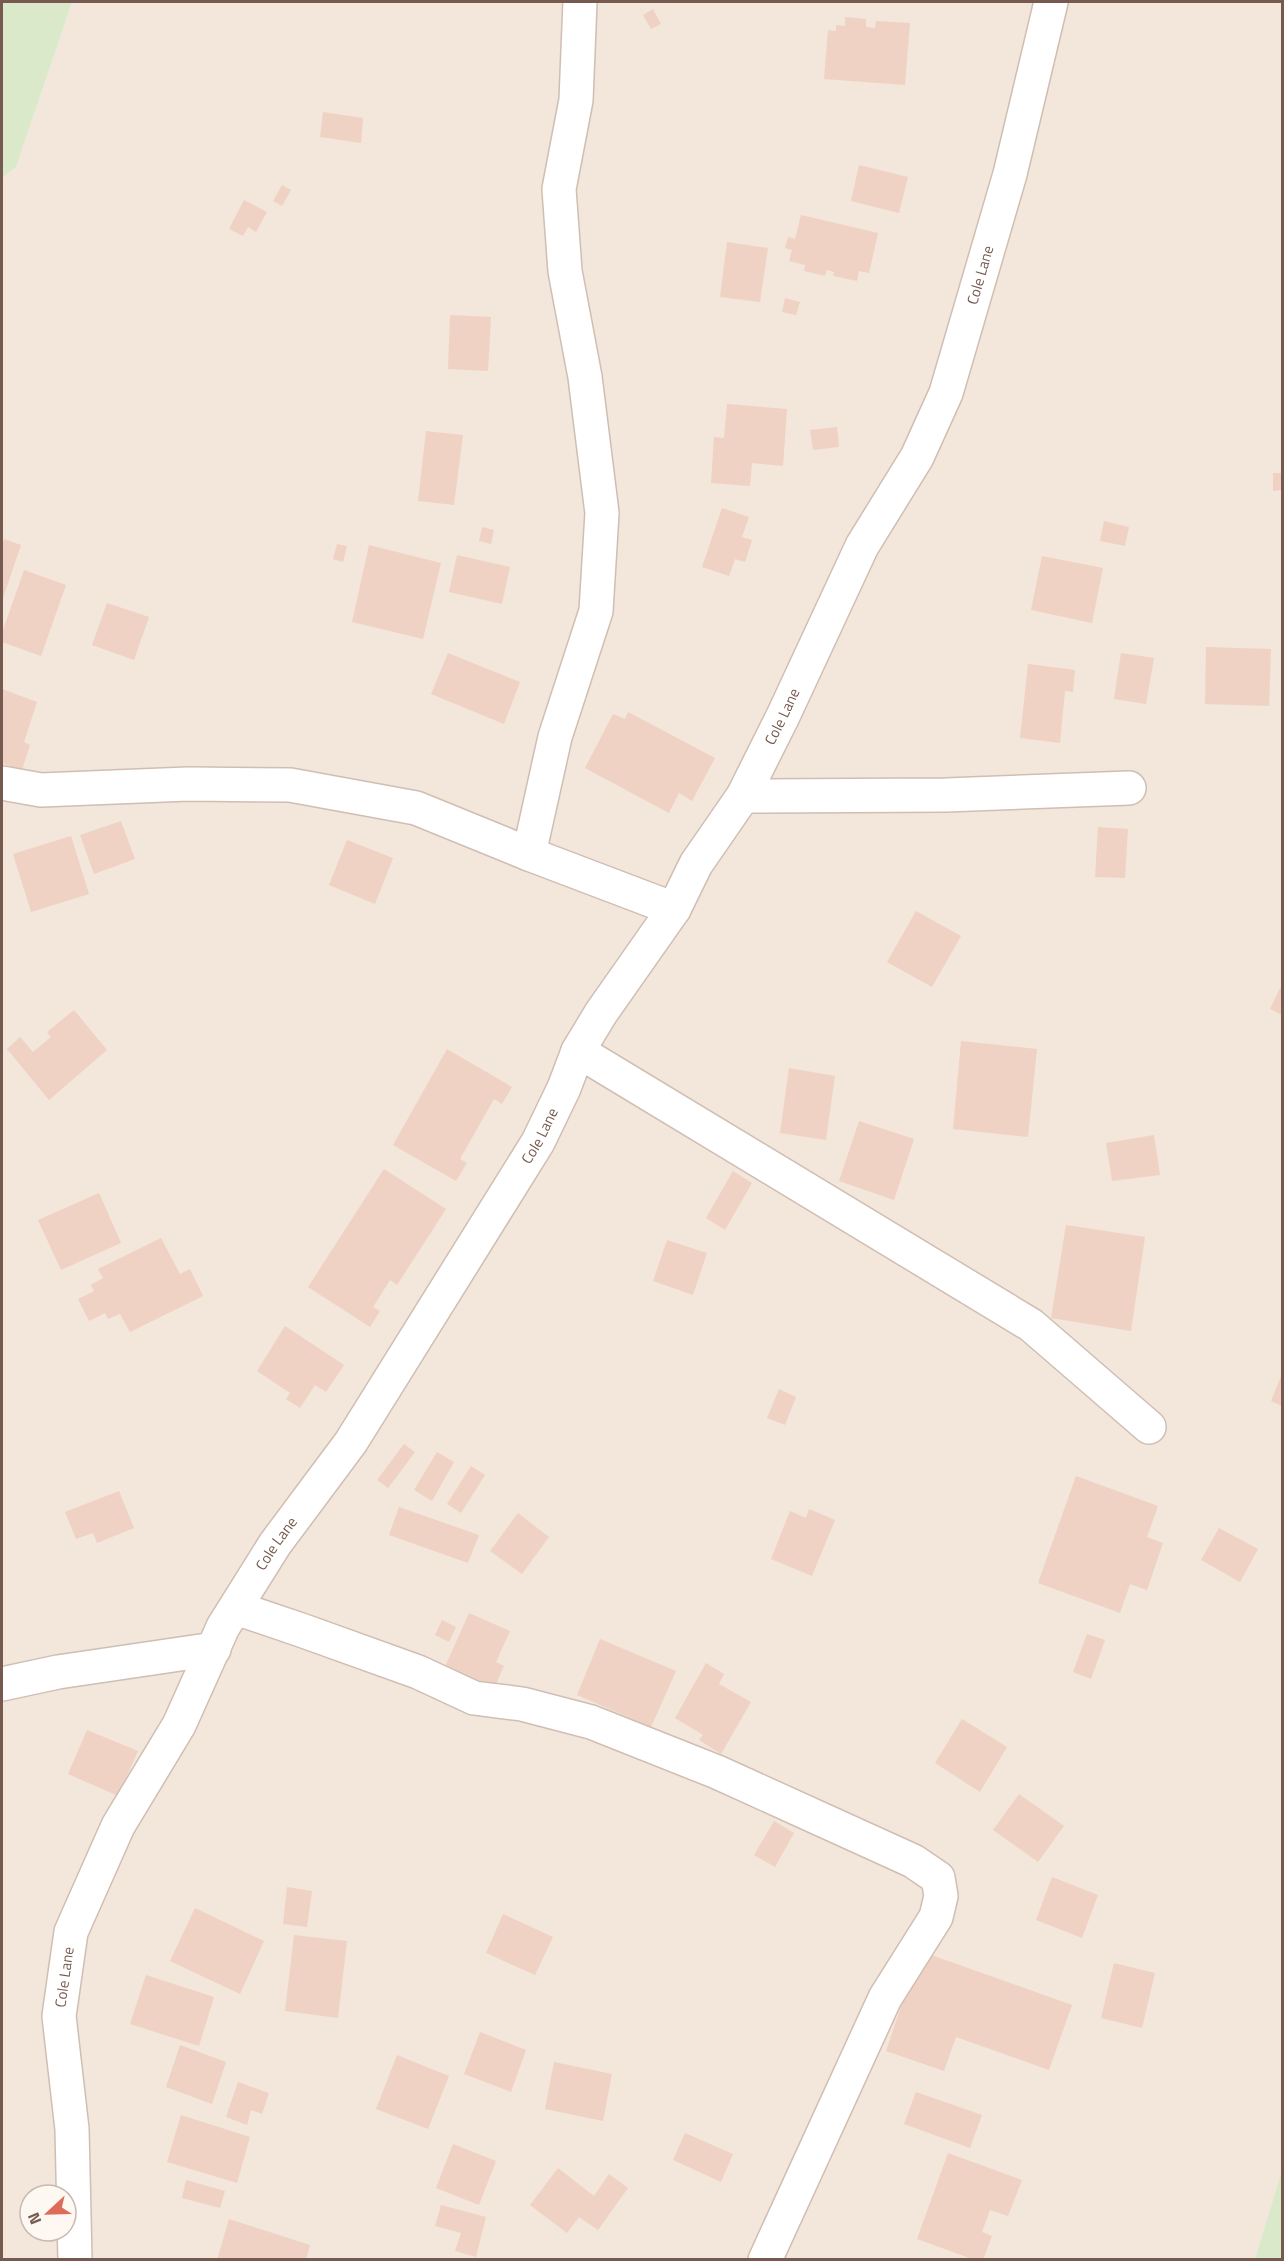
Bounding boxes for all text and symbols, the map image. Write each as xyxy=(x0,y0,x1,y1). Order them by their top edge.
street label: Cole Lane xyxy=(960,243,1000,307)
street label: Cole Lane xyxy=(758,684,805,749)
street label: Cole Lane xyxy=(515,1104,564,1168)
street label: Cole Lane xyxy=(249,1512,303,1575)
street label: Cole Lane xyxy=(48,1945,80,2009)
north arrow xyxy=(18,2183,78,2243)
text: N xyxy=(21,2209,47,2228)

